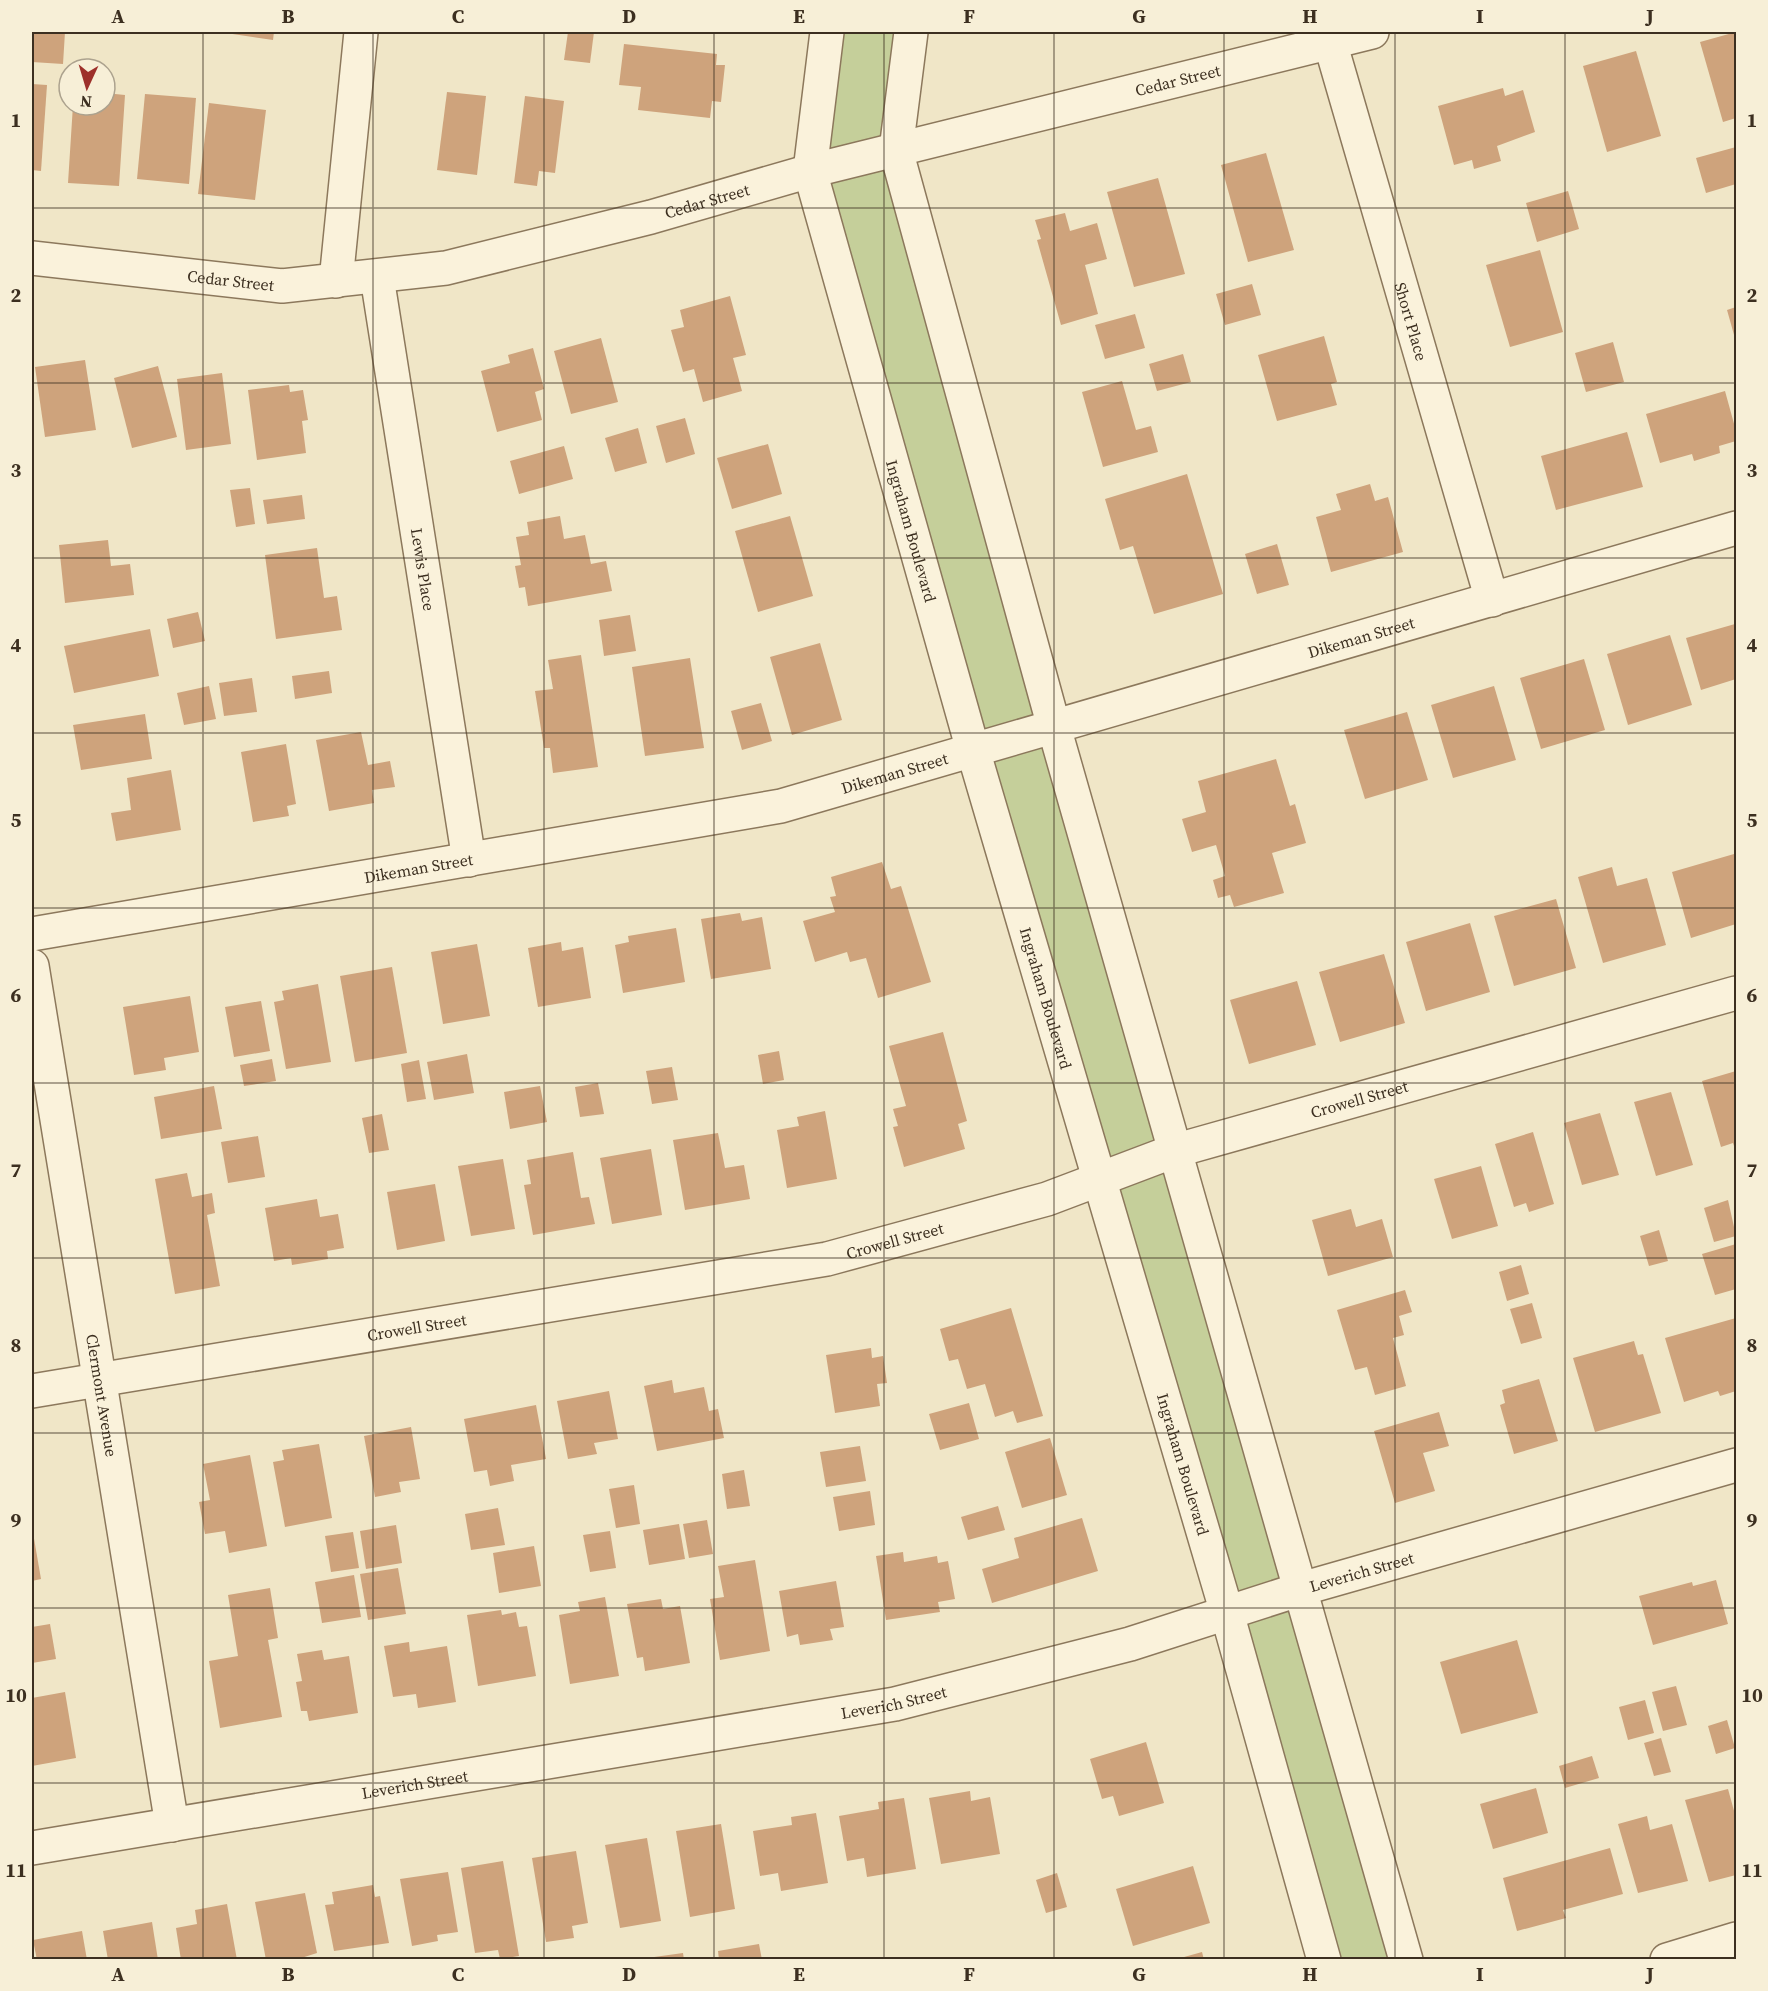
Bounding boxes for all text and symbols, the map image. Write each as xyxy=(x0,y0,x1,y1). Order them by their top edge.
text: A xyxy=(111,2,125,30)
text: B xyxy=(281,2,295,30)
text: C xyxy=(452,2,464,30)
text: D xyxy=(622,2,636,30)
text: E xyxy=(793,2,805,30)
text: F xyxy=(963,2,975,30)
text: G xyxy=(1132,2,1146,30)
text: H xyxy=(1302,2,1318,30)
text: I xyxy=(1476,2,1484,30)
text: J xyxy=(1644,2,1654,30)
north arrow xyxy=(57,57,117,117)
street label: Cedar Street xyxy=(1133,59,1223,101)
text: N xyxy=(79,91,93,113)
text: 1 xyxy=(11,106,21,134)
text: 1 xyxy=(1747,106,1757,134)
street label: Cedar Street xyxy=(662,178,753,224)
street label: Cedar Street xyxy=(186,264,276,296)
street label: Short Place xyxy=(1389,280,1433,363)
text: 2 xyxy=(11,281,22,309)
text: 2 xyxy=(1747,281,1758,309)
text: 3 xyxy=(11,456,22,484)
text: 3 xyxy=(1747,456,1758,484)
street label: Ingraham Boulevard xyxy=(881,457,942,605)
street label: Lewis Place xyxy=(406,526,441,612)
street label: Dikeman Street xyxy=(1305,611,1418,663)
text: 4 xyxy=(11,631,22,659)
text: 4 xyxy=(1747,631,1758,659)
street label: Dikeman Street xyxy=(838,747,951,799)
text: 5 xyxy=(11,806,22,834)
text: 5 xyxy=(1747,806,1758,834)
street label: Dikeman Street xyxy=(362,848,475,888)
street label: Ingraham Boulevard xyxy=(1015,924,1077,1072)
text: 6 xyxy=(11,981,22,1009)
text: 6 xyxy=(1747,981,1758,1009)
street label: Crowell Street xyxy=(1308,1075,1411,1123)
text: 7 xyxy=(11,1156,22,1184)
text: 7 xyxy=(1747,1156,1758,1184)
street label: Crowell Street xyxy=(843,1217,947,1264)
street label: Crowell Street xyxy=(366,1308,469,1346)
text: 8 xyxy=(11,1331,21,1359)
text: 8 xyxy=(1747,1331,1757,1359)
street label: Clermont Avenue xyxy=(81,1332,123,1458)
street label: Ingraham Boulevard xyxy=(1152,1391,1214,1538)
text: 9 xyxy=(11,1506,22,1534)
text: 9 xyxy=(1747,1506,1758,1534)
street label: Leverich Street xyxy=(1307,1546,1417,1597)
street label: Leverich Street xyxy=(839,1680,950,1724)
text: 10 xyxy=(5,1681,27,1709)
text: 10 xyxy=(1741,1681,1763,1709)
street label: Leverich Street xyxy=(360,1764,470,1804)
text: 11 xyxy=(5,1856,27,1884)
text: 11 xyxy=(1741,1856,1763,1884)
text: A xyxy=(111,1960,125,1988)
text: B xyxy=(281,1960,295,1988)
text: C xyxy=(452,1960,464,1988)
text: D xyxy=(622,1960,636,1988)
text: E xyxy=(793,1960,805,1988)
text: F xyxy=(963,1960,975,1988)
text: G xyxy=(1132,1960,1146,1988)
text: H xyxy=(1302,1960,1318,1988)
text: I xyxy=(1476,1960,1484,1988)
text: J xyxy=(1644,1960,1654,1988)

